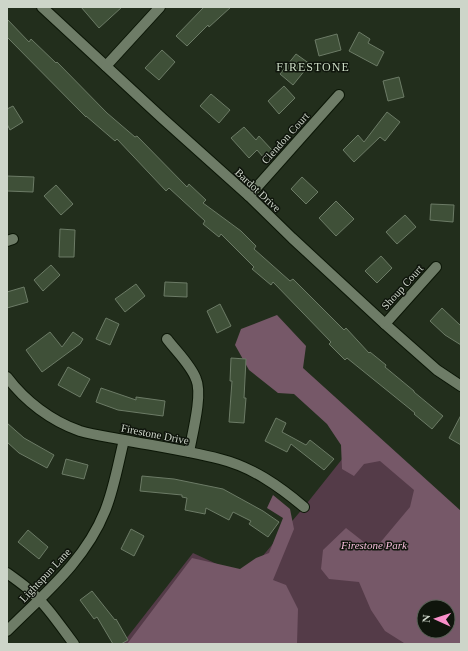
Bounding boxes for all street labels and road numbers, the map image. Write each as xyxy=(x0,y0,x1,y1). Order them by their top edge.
street label: Clendon Court xyxy=(259,110,311,166)
street label: Bardot Drive xyxy=(233,166,283,214)
street label: Shoup Court xyxy=(379,262,425,312)
street label: Firestone Drive xyxy=(120,422,190,446)
street label: Lightspun Lane xyxy=(17,545,73,604)

